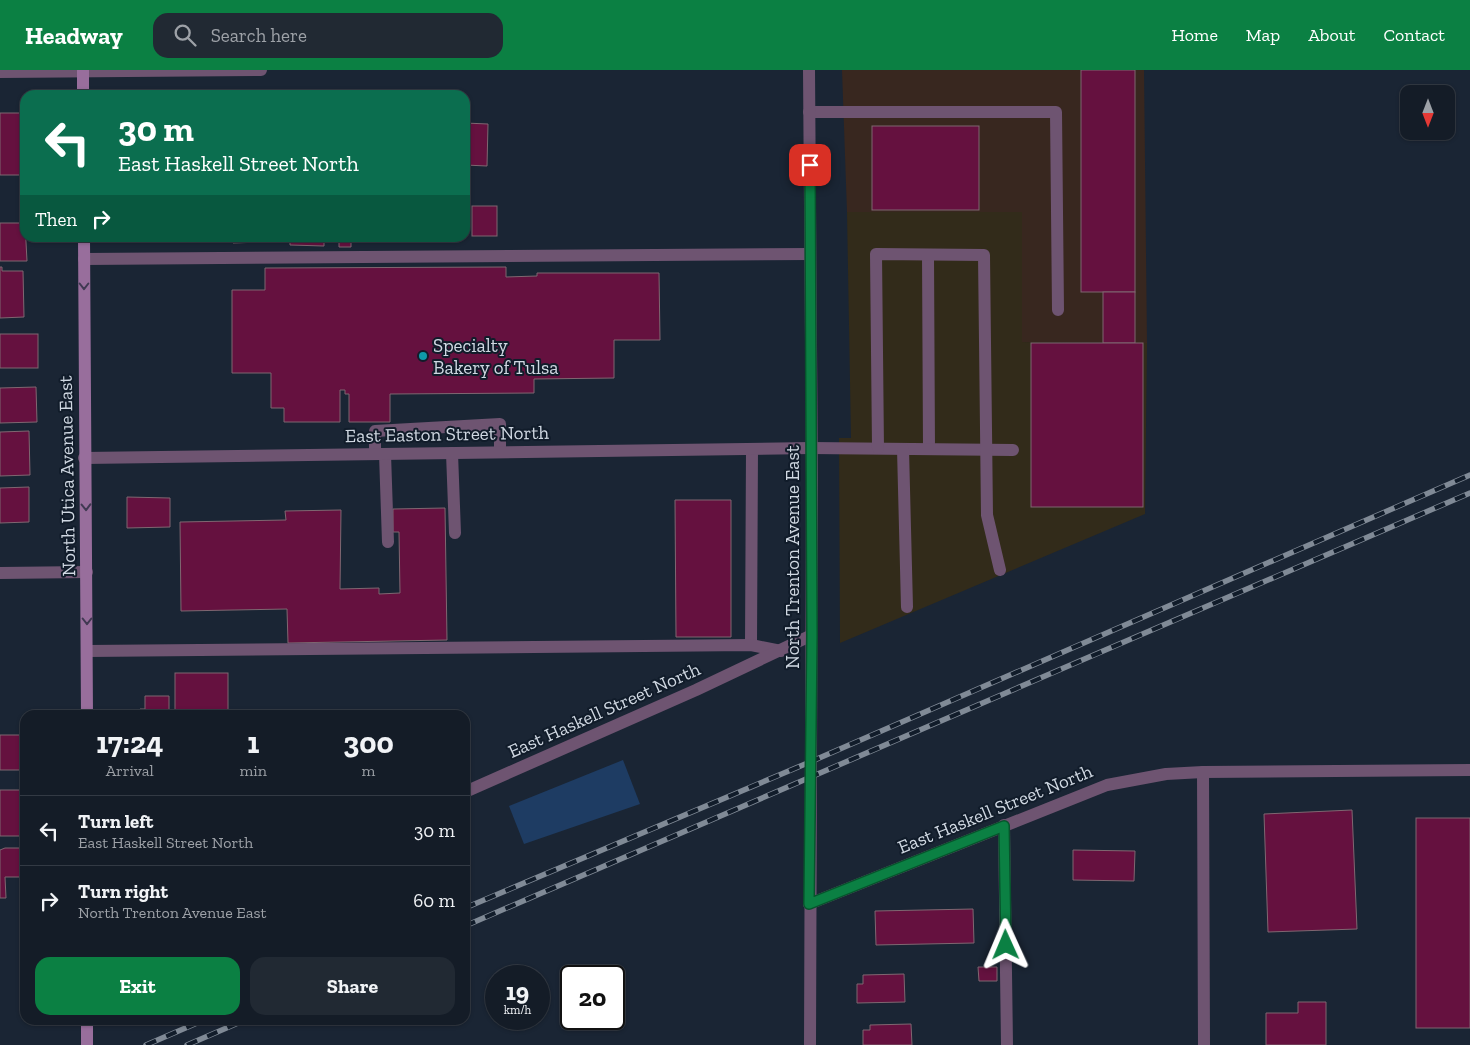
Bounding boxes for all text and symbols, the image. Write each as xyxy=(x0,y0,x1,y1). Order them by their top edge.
search box xyxy=(153,13,503,58)
text: Headway xyxy=(25,21,123,50)
icon: search xyxy=(171,21,199,49)
text: Search here xyxy=(211,24,307,47)
text: Home xyxy=(1171,24,1218,46)
text: Map xyxy=(1246,24,1280,46)
text: About xyxy=(1308,24,1355,46)
text: Contact xyxy=(1383,24,1445,46)
north arrow xyxy=(1400,85,1455,140)
map controls xyxy=(1400,85,1455,140)
text: 30 m xyxy=(118,108,194,150)
icon: left xyxy=(35,110,100,175)
pin xyxy=(789,144,831,186)
text: East Haskell Street North xyxy=(118,150,359,177)
icon: arrive xyxy=(796,151,824,179)
icon: right xyxy=(87,205,115,233)
text: Then xyxy=(35,208,77,231)
one-way arrow xyxy=(79,282,89,290)
place label: Specialty Bakery of Tulsa xyxy=(433,334,558,379)
marker: Specialty Bakery of Tulsa xyxy=(417,350,429,362)
street label: North Utica Avenue East xyxy=(54,375,80,577)
street label: East Easton Street North xyxy=(345,421,550,447)
street label: North Trenton Avenue East xyxy=(781,445,804,669)
one-way arrow xyxy=(80,503,91,511)
one-way arrow xyxy=(82,618,92,625)
street label: East Haskell Street North xyxy=(504,657,704,763)
text: 17:24 xyxy=(96,725,163,761)
text: 1 xyxy=(247,725,259,761)
text: 300 xyxy=(343,725,394,761)
street label: East Haskell Street North xyxy=(894,759,1096,859)
text: Arrival xyxy=(106,761,154,780)
text: min xyxy=(240,761,267,780)
text: m xyxy=(362,761,375,780)
text: Turn left xyxy=(78,810,153,833)
icon: left xyxy=(35,817,63,845)
text: 30 m xyxy=(414,819,455,842)
text: East Haskell Street North xyxy=(78,833,253,852)
text: Turn right xyxy=(78,880,168,903)
icon: right xyxy=(35,887,63,915)
text: 60 m xyxy=(413,889,455,912)
text: North Trenton Avenue East xyxy=(78,903,266,922)
position arrow xyxy=(979,918,1031,970)
button: Exit xyxy=(35,957,240,1015)
button: Share xyxy=(250,957,455,1015)
speed limit sign: 20 xyxy=(560,965,625,1030)
text: 19 xyxy=(506,976,529,1006)
text: km/h xyxy=(504,1003,531,1017)

